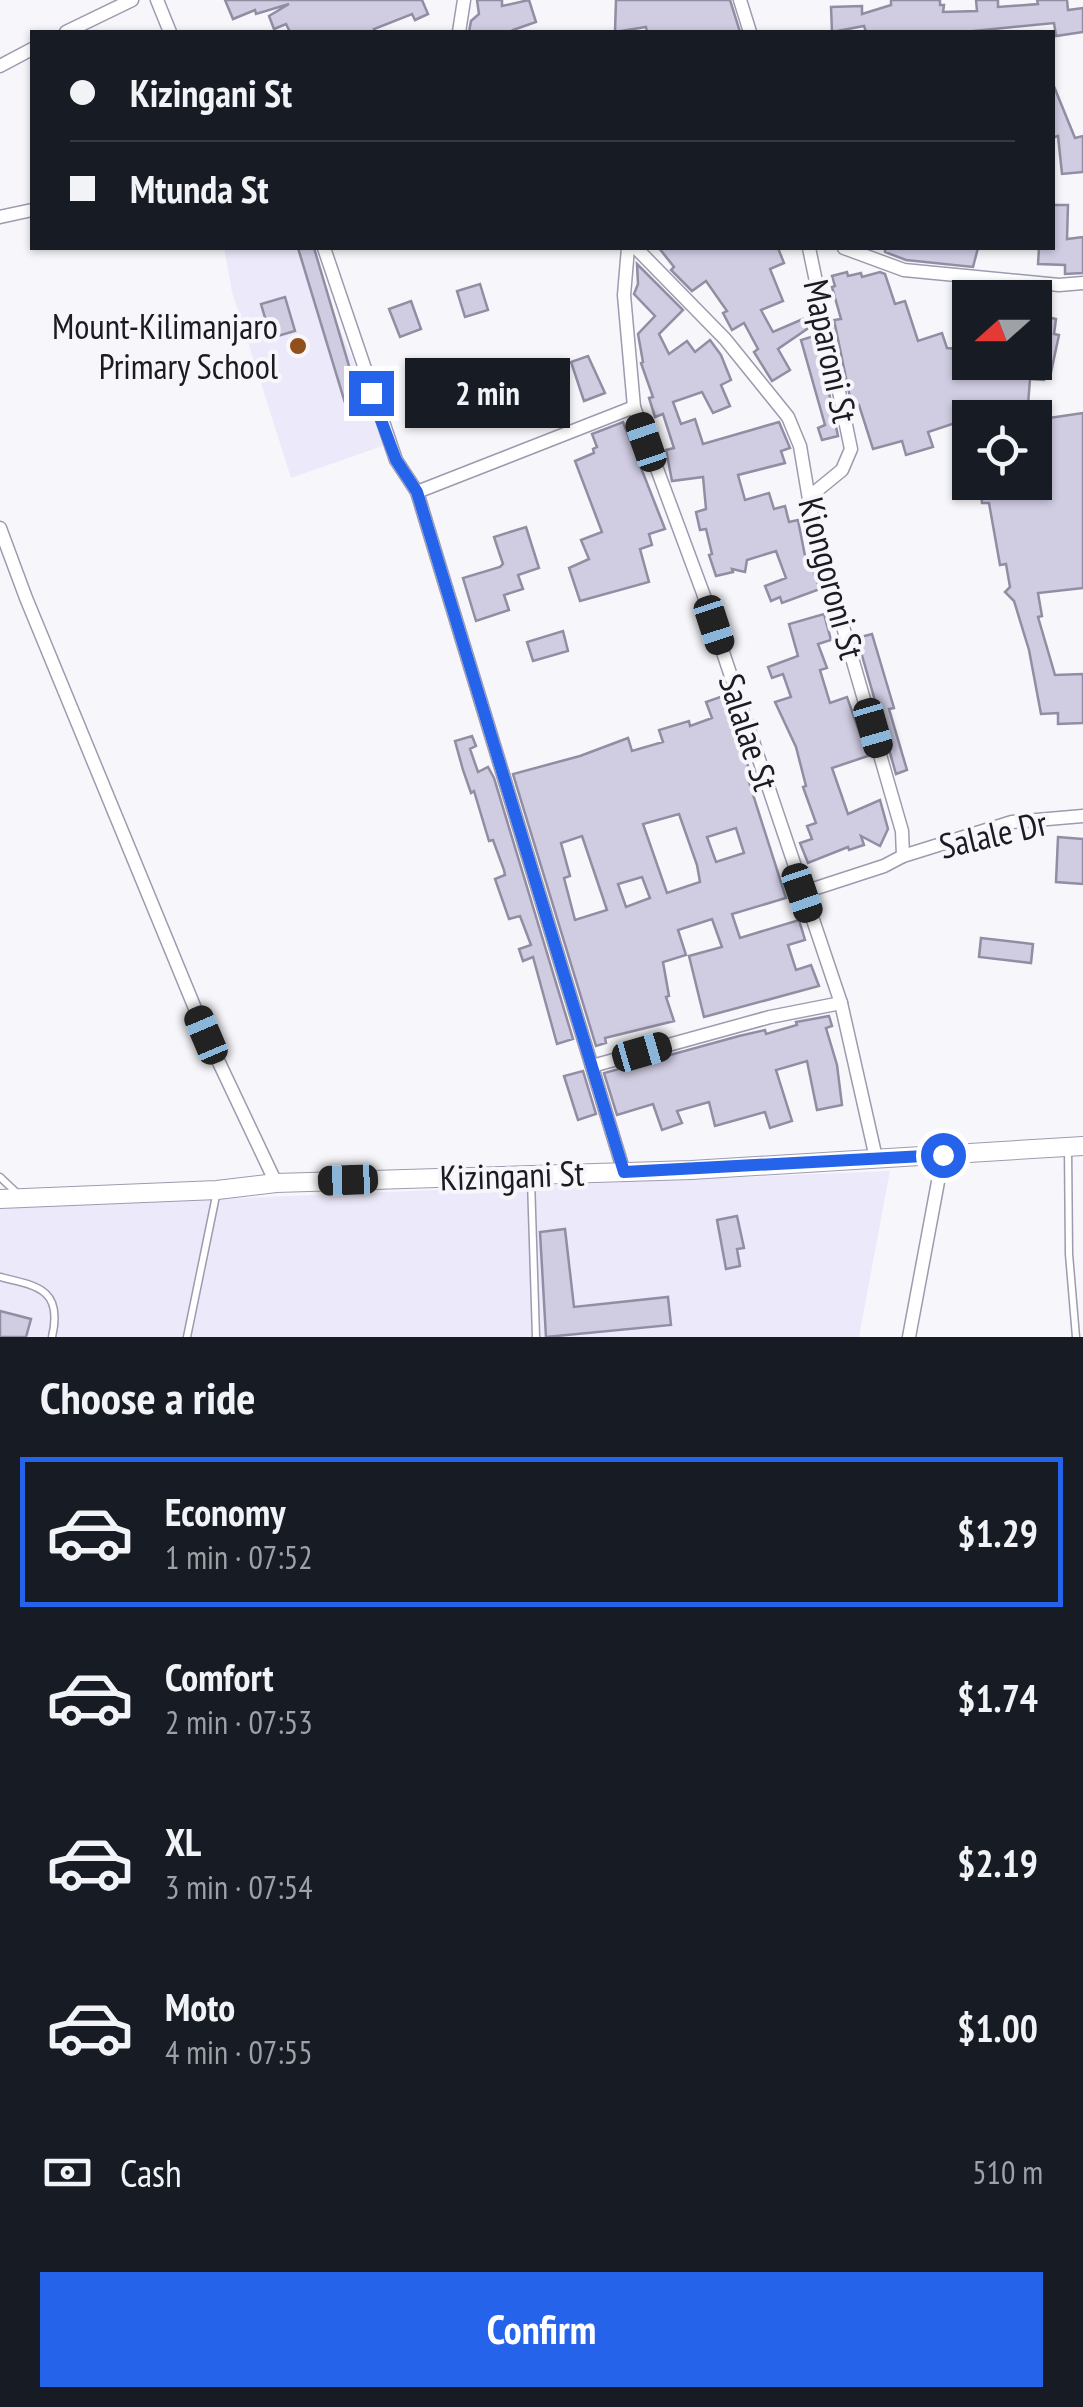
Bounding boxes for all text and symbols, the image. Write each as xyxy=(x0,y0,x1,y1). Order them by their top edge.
text: Kizingani St xyxy=(130,68,292,117)
text: Mtunda St xyxy=(130,164,268,213)
street label: Maparoni St xyxy=(793,275,869,427)
north arrow xyxy=(952,280,1052,380)
map controls xyxy=(952,280,1052,500)
place label: Mount-Kilimanjaro Primary School xyxy=(52,303,278,389)
marker: Mount-Kilimanjaro Primary School xyxy=(287,335,309,357)
callout: 2 min xyxy=(406,358,571,428)
route end xyxy=(349,371,394,416)
text: 2 min xyxy=(455,372,520,414)
button: locate xyxy=(952,400,1052,500)
car xyxy=(622,409,670,475)
street label: Kiongoroni St xyxy=(788,492,876,664)
car xyxy=(690,592,738,658)
street label: Salalae St xyxy=(709,668,789,796)
car xyxy=(850,695,896,761)
street label: Salale Dr xyxy=(935,799,1052,869)
car xyxy=(778,860,826,926)
car xyxy=(180,1002,232,1068)
car xyxy=(609,1029,675,1075)
route start xyxy=(921,1133,966,1178)
street label: Kizingani St xyxy=(439,1149,585,1201)
car xyxy=(317,1164,379,1196)
text: Choose a ride xyxy=(40,1368,255,1426)
icon: car xyxy=(45,1487,135,1577)
text: Economy xyxy=(165,1487,285,1536)
text: $1.29 xyxy=(957,1508,1038,1557)
text: 1 min · 07:52 xyxy=(165,1536,313,1578)
icon: car xyxy=(45,1652,135,1742)
text: Comfort xyxy=(165,1652,274,1701)
text: $1.74 xyxy=(957,1673,1038,1722)
text: 2 min · 07:53 xyxy=(165,1701,313,1743)
icon: car xyxy=(45,1817,135,1907)
text: XL xyxy=(165,1817,201,1866)
text: $2.19 xyxy=(957,1838,1038,1887)
text: 3 min · 07:54 xyxy=(165,1866,313,1908)
icon: car xyxy=(45,1982,135,2072)
text: Moto xyxy=(165,1982,235,2031)
text: $1.00 xyxy=(957,2003,1038,2052)
text: 4 min · 07:55 xyxy=(165,2031,313,2073)
icon: cash xyxy=(40,2145,95,2200)
text: Cash xyxy=(120,2148,182,2197)
text: 510 m xyxy=(972,2151,1043,2193)
button: Confirm xyxy=(40,2272,1043,2387)

